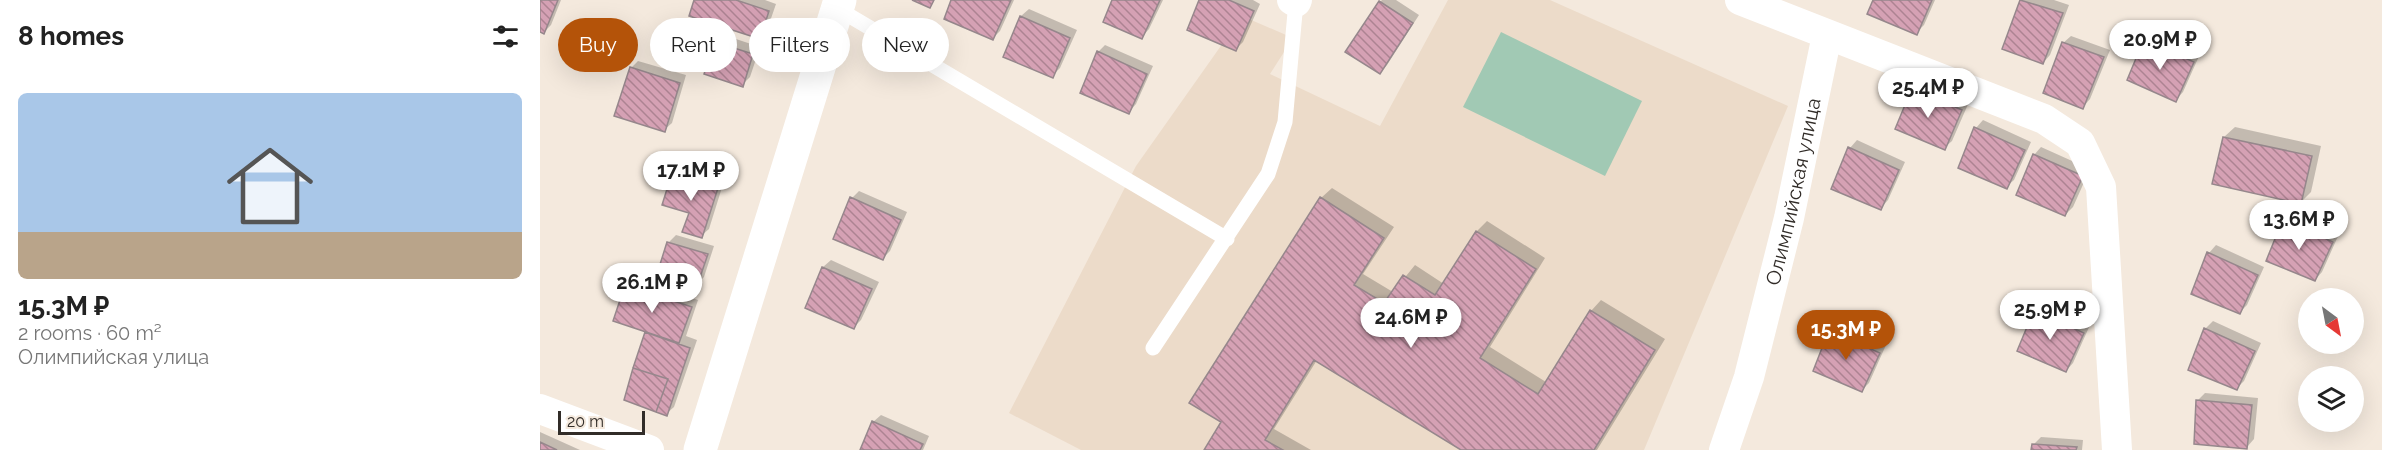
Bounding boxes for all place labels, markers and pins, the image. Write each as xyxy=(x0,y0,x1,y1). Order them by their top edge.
pin: 20.9M ₽ xyxy=(2105,20,2215,71)
pin: 25.4M ₽ xyxy=(1873,68,1983,119)
pin: 17.1M ₽ xyxy=(636,151,746,202)
pin: 13.6M ₽ xyxy=(2244,200,2354,251)
pin: 26.1M ₽ xyxy=(597,263,707,314)
pin: 25.9M ₽ xyxy=(1995,290,2105,341)
pin: 24.6M ₽ xyxy=(1356,298,1466,349)
pin: 15.3M ₽ xyxy=(1791,310,1901,361)

